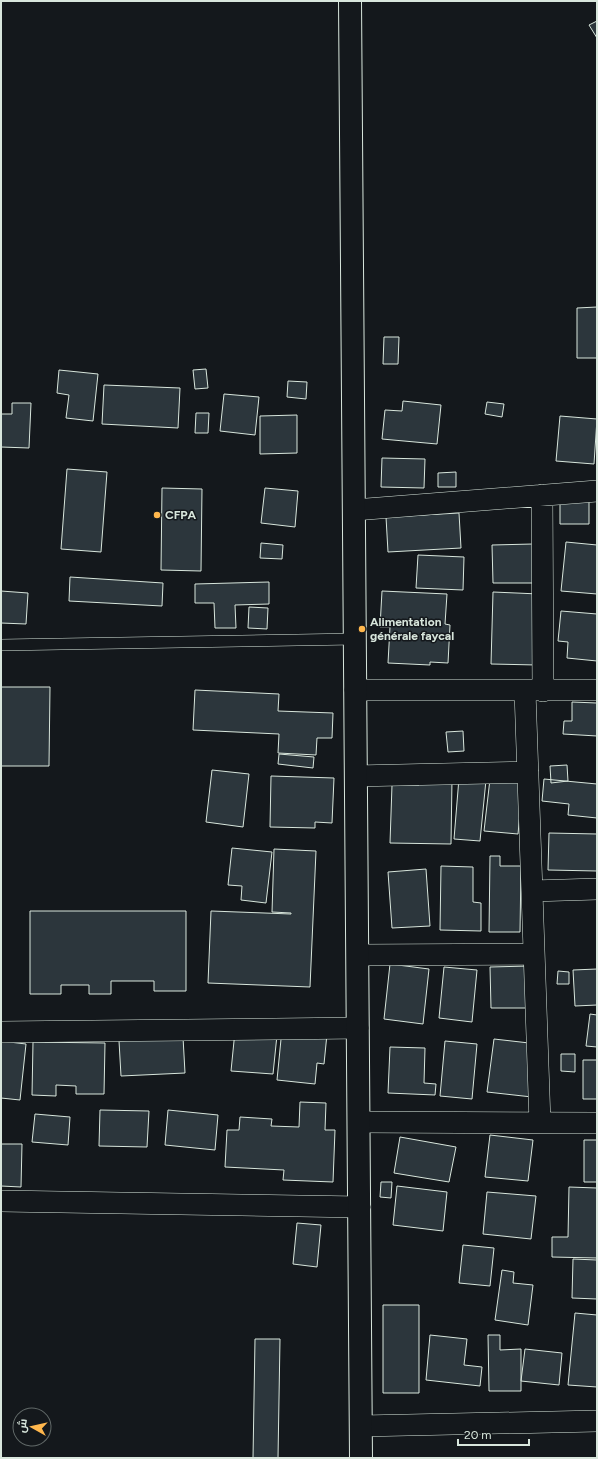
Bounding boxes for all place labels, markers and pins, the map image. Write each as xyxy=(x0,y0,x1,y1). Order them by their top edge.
place label: CFPA xyxy=(165,508,197,522)
marker: CFPA xyxy=(152,510,162,520)
place label: Alimentation générale faycal xyxy=(370,615,454,643)
marker: Alimentation générale faycal xyxy=(357,624,367,634)

